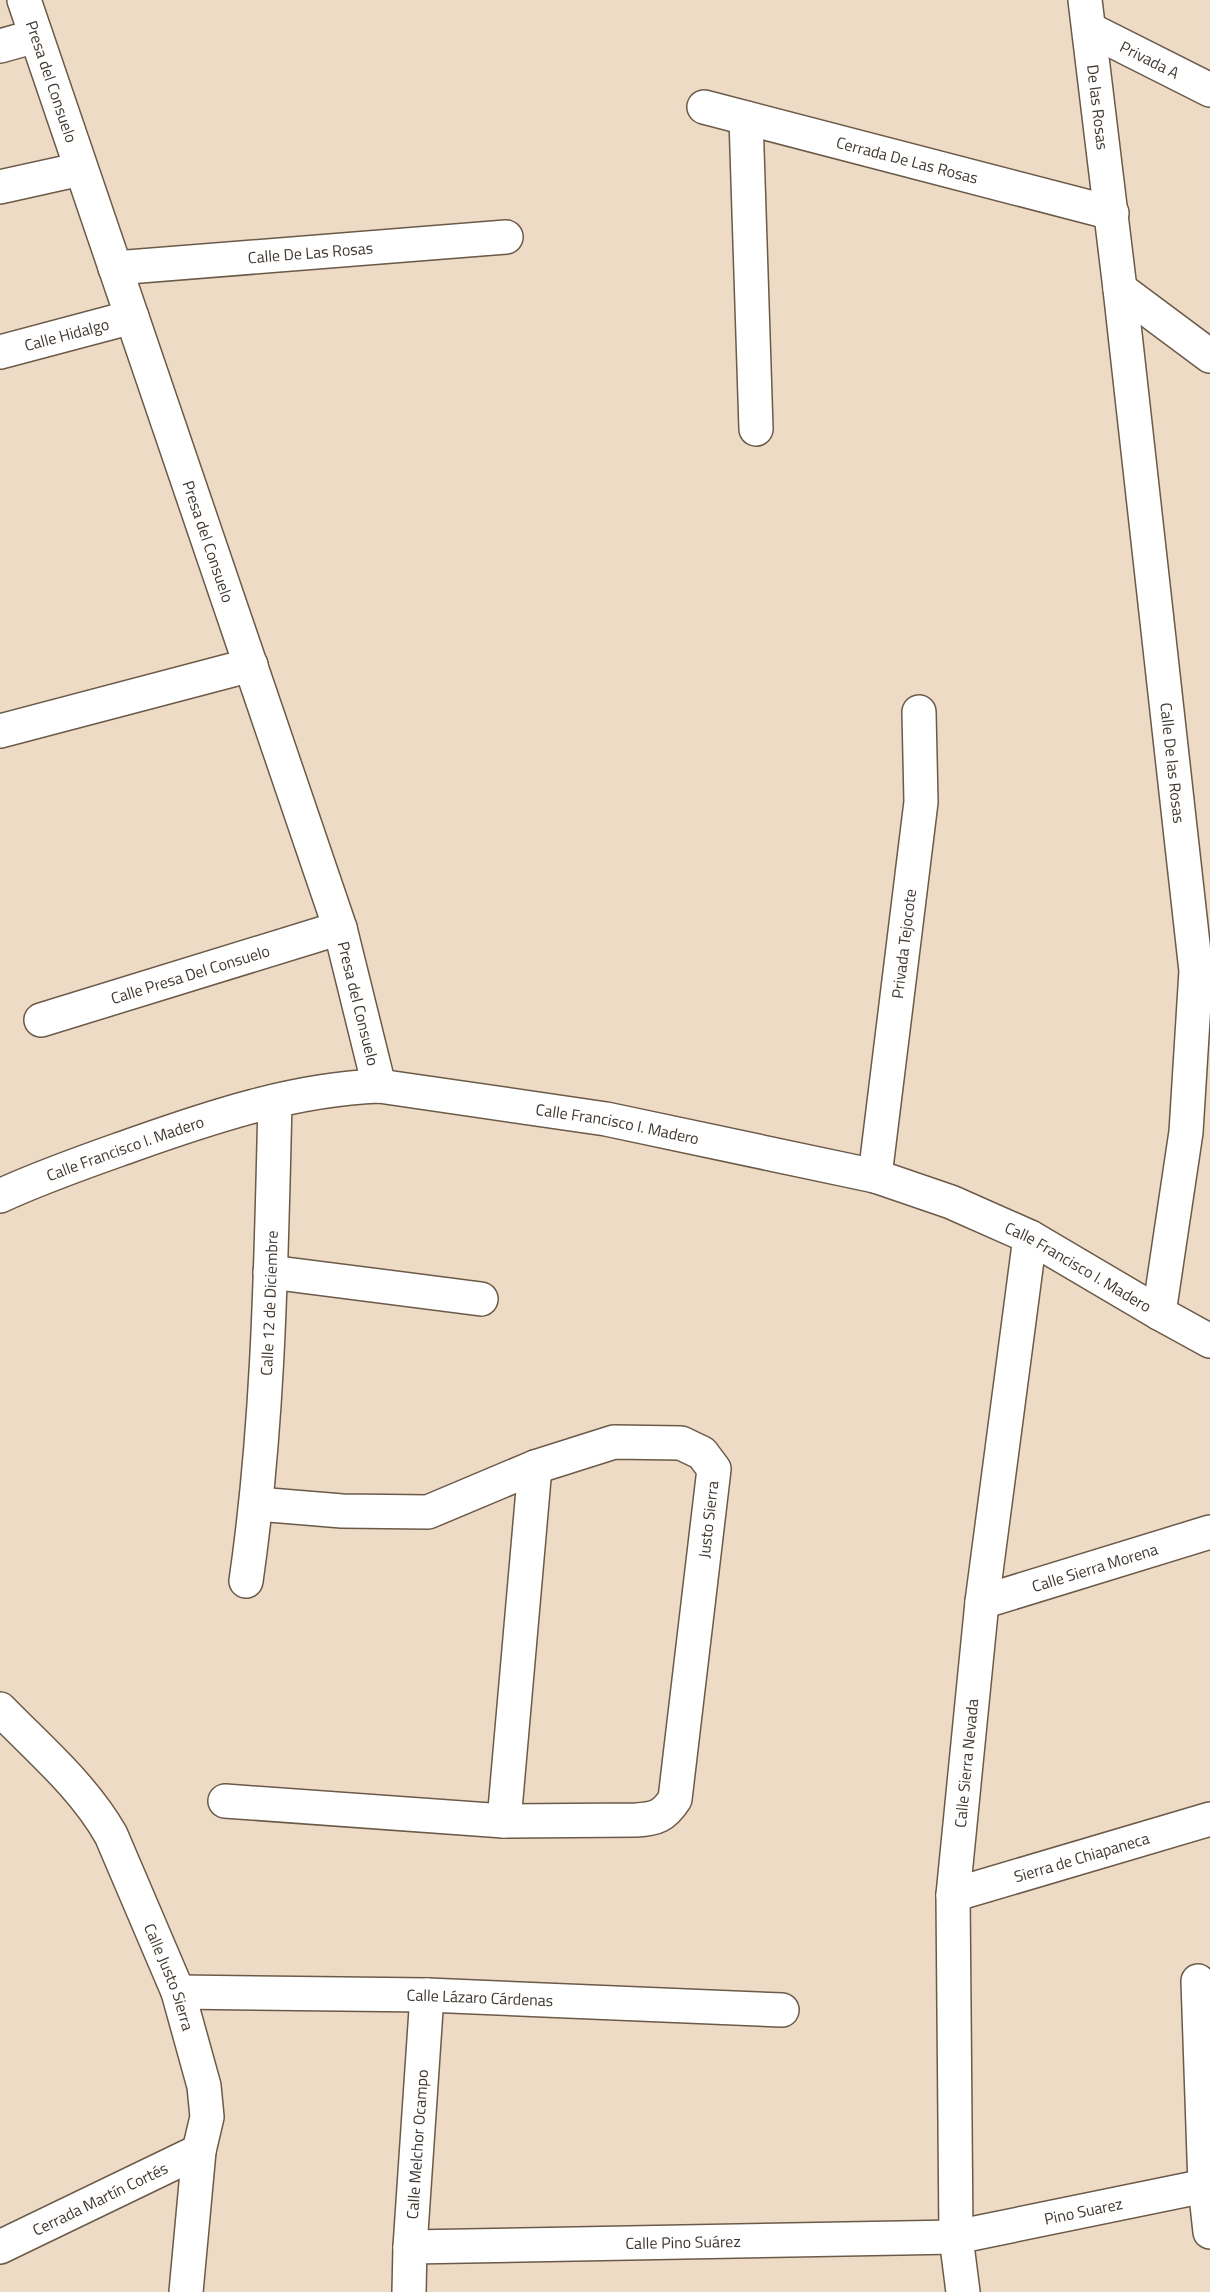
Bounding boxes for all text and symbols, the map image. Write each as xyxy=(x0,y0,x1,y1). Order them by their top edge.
street label: Presa del Consuelo xyxy=(20,17,84,146)
street label: Privada A xyxy=(1116,35,1184,85)
street label: De las Rosas xyxy=(1081,63,1115,151)
street label: Cerrada De Las Rosas xyxy=(834,130,981,190)
street label: Calle De Las Rosas xyxy=(247,236,374,269)
street label: Calle Hidalgo xyxy=(22,312,112,357)
street label: Presa del Consuelo xyxy=(176,477,240,606)
street label: Calle De las Rosas xyxy=(1154,701,1191,825)
street label: Privada Tejocote xyxy=(885,888,922,1000)
street label: Calle Presa Del Consuelo xyxy=(108,938,273,1010)
street label: Presa del Consuelo xyxy=(332,939,386,1068)
street label: Calle Francisco I. Madero xyxy=(534,1097,701,1150)
street label: Calle Francisco I. Madero xyxy=(43,1109,207,1187)
street label: Calle Francisco I. Madero xyxy=(1001,1215,1156,1318)
street label: Calle 12 de Diciembre xyxy=(254,1230,284,1376)
street label: Justo Sierra xyxy=(692,1479,725,1559)
street label: Calle Sierra Morena xyxy=(1029,1537,1161,1598)
street label: Calle Sierra Nevada xyxy=(948,1697,984,1829)
street label: Sierra de Chiapaneca xyxy=(1011,1826,1152,1888)
street label: Calle Justo Sierra xyxy=(138,1919,200,2033)
street label: Calle Lázaro Cárdenas xyxy=(406,1983,554,2012)
street label: Calle Melchor Ocampo xyxy=(400,2069,434,2220)
street label: Cerrada Martín Cortés xyxy=(28,2156,172,2242)
street label: Pino Suarez xyxy=(1042,2191,1125,2231)
street label: Calle Pino Suárez xyxy=(625,2229,741,2255)

